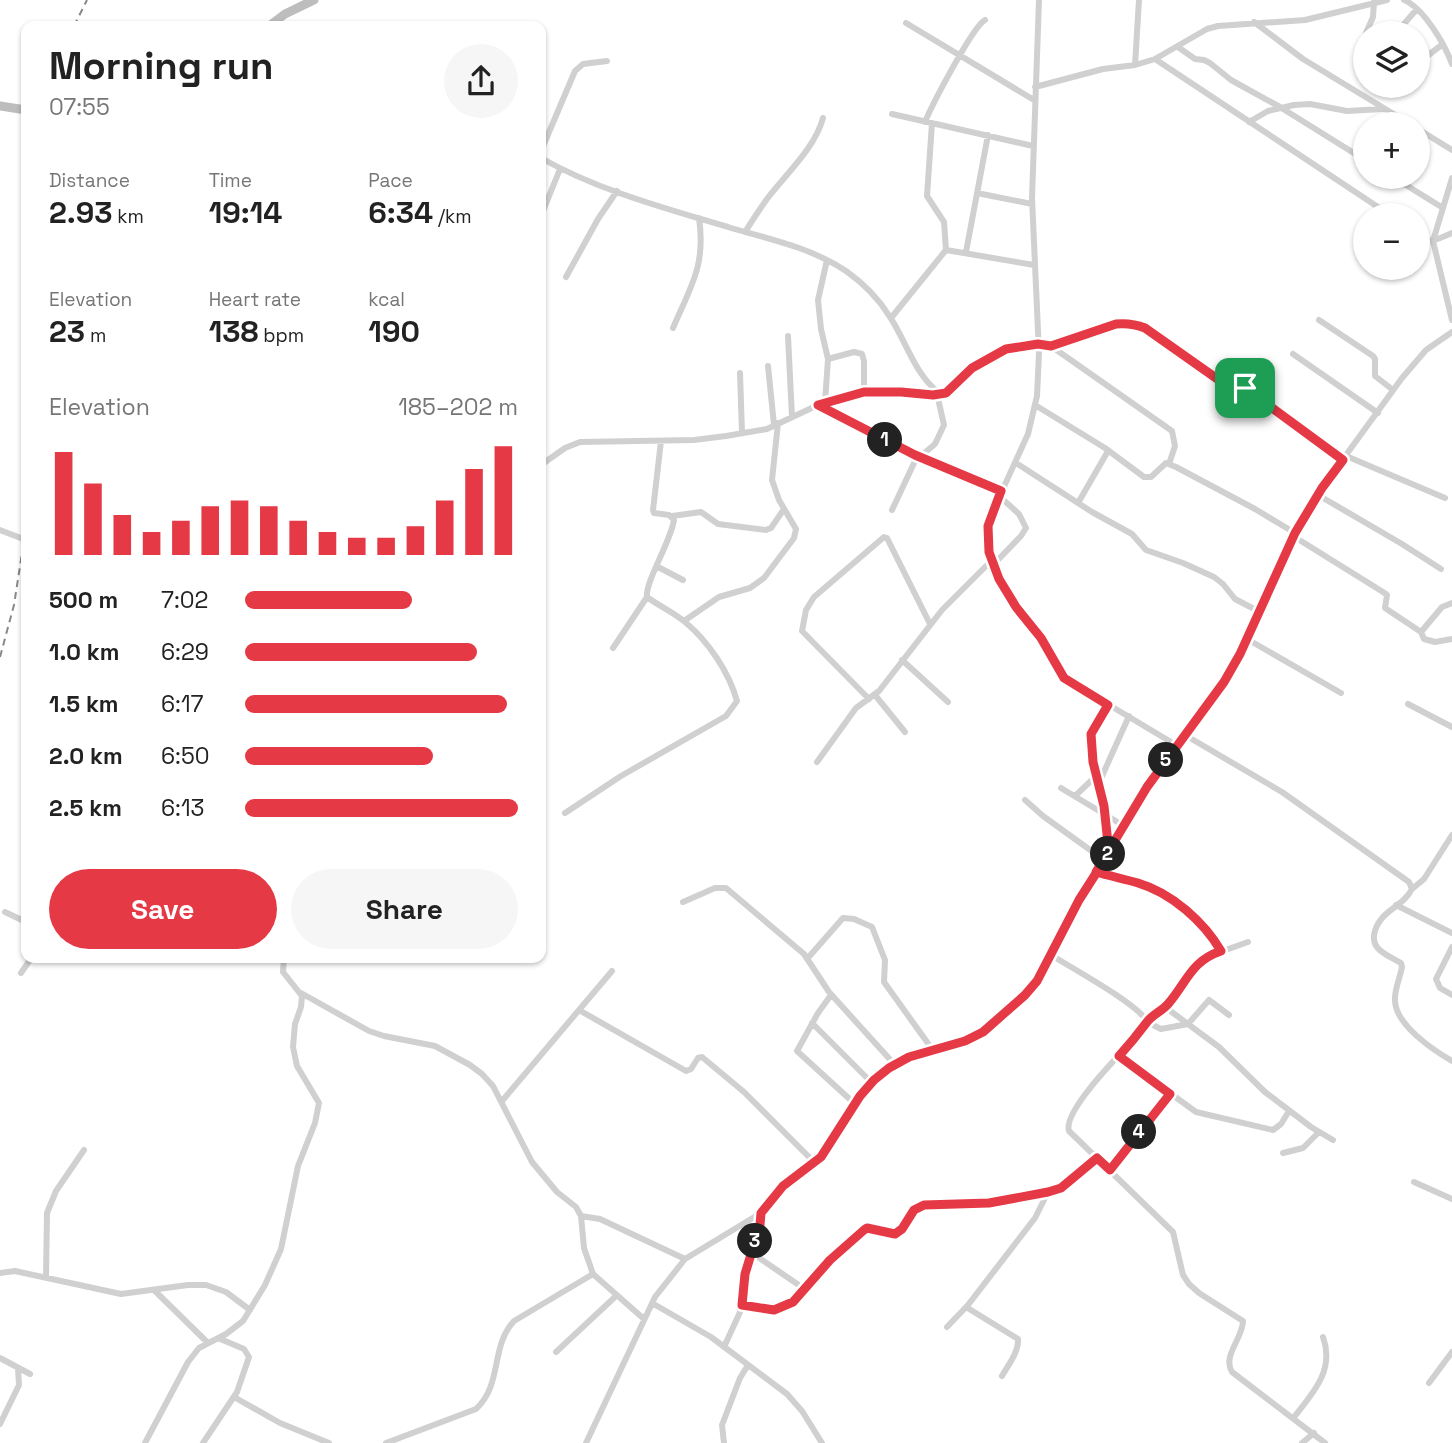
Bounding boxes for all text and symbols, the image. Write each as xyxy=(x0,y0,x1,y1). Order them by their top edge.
map controls xyxy=(1353,21,1430,280)
button: layers xyxy=(1353,21,1430,98)
text: Morning run xyxy=(49,42,274,90)
button: share xyxy=(444,44,518,118)
text: 07:55 xyxy=(49,92,110,122)
button: + xyxy=(1353,112,1430,189)
text: Distance xyxy=(49,168,130,193)
text: Time xyxy=(209,168,252,193)
text: Pace xyxy=(368,168,413,193)
text: 2.93 xyxy=(49,193,112,232)
text: 19:14 xyxy=(209,193,282,232)
text: 6:34 xyxy=(368,193,433,232)
button: − xyxy=(1353,203,1430,280)
text: km xyxy=(112,204,144,229)
text: /km xyxy=(433,204,472,229)
text: Elevation xyxy=(49,287,132,312)
text: Heart rate xyxy=(209,287,301,312)
text: kcal xyxy=(368,287,405,312)
text: 23 xyxy=(49,312,85,351)
text: 138 xyxy=(209,312,258,351)
text: 190 xyxy=(368,312,420,351)
text: m xyxy=(85,323,106,348)
text: bpm xyxy=(258,323,304,348)
pin xyxy=(1215,358,1275,418)
icon: arrive xyxy=(1226,369,1264,407)
text: Elevation xyxy=(49,392,150,422)
text: 185–202 m xyxy=(398,392,518,422)
pin: 1 xyxy=(868,422,903,458)
text: 1 xyxy=(880,427,889,452)
text: 500 m xyxy=(49,585,118,615)
text: 7:02 xyxy=(161,585,208,615)
text: 1.0 km xyxy=(49,637,119,667)
text: 6:29 xyxy=(161,637,209,667)
text: 1.5 km xyxy=(49,689,119,719)
text: 6:17 xyxy=(161,689,203,719)
text: 2.0 km xyxy=(49,741,123,771)
text: 6:50 xyxy=(161,741,209,771)
pin: 5 xyxy=(1148,742,1184,778)
text: 5 xyxy=(1160,747,1171,772)
text: 2.5 km xyxy=(49,793,122,823)
text: 6:13 xyxy=(161,793,204,823)
pin: 2 xyxy=(1090,836,1126,872)
text: 2 xyxy=(1102,841,1113,866)
button: Save xyxy=(49,869,277,949)
button: Share xyxy=(291,869,518,949)
pin: 4 xyxy=(1122,1114,1156,1150)
text: 4 xyxy=(1132,1119,1145,1144)
pin: 3 xyxy=(738,1224,772,1258)
text: 3 xyxy=(749,1228,760,1253)

